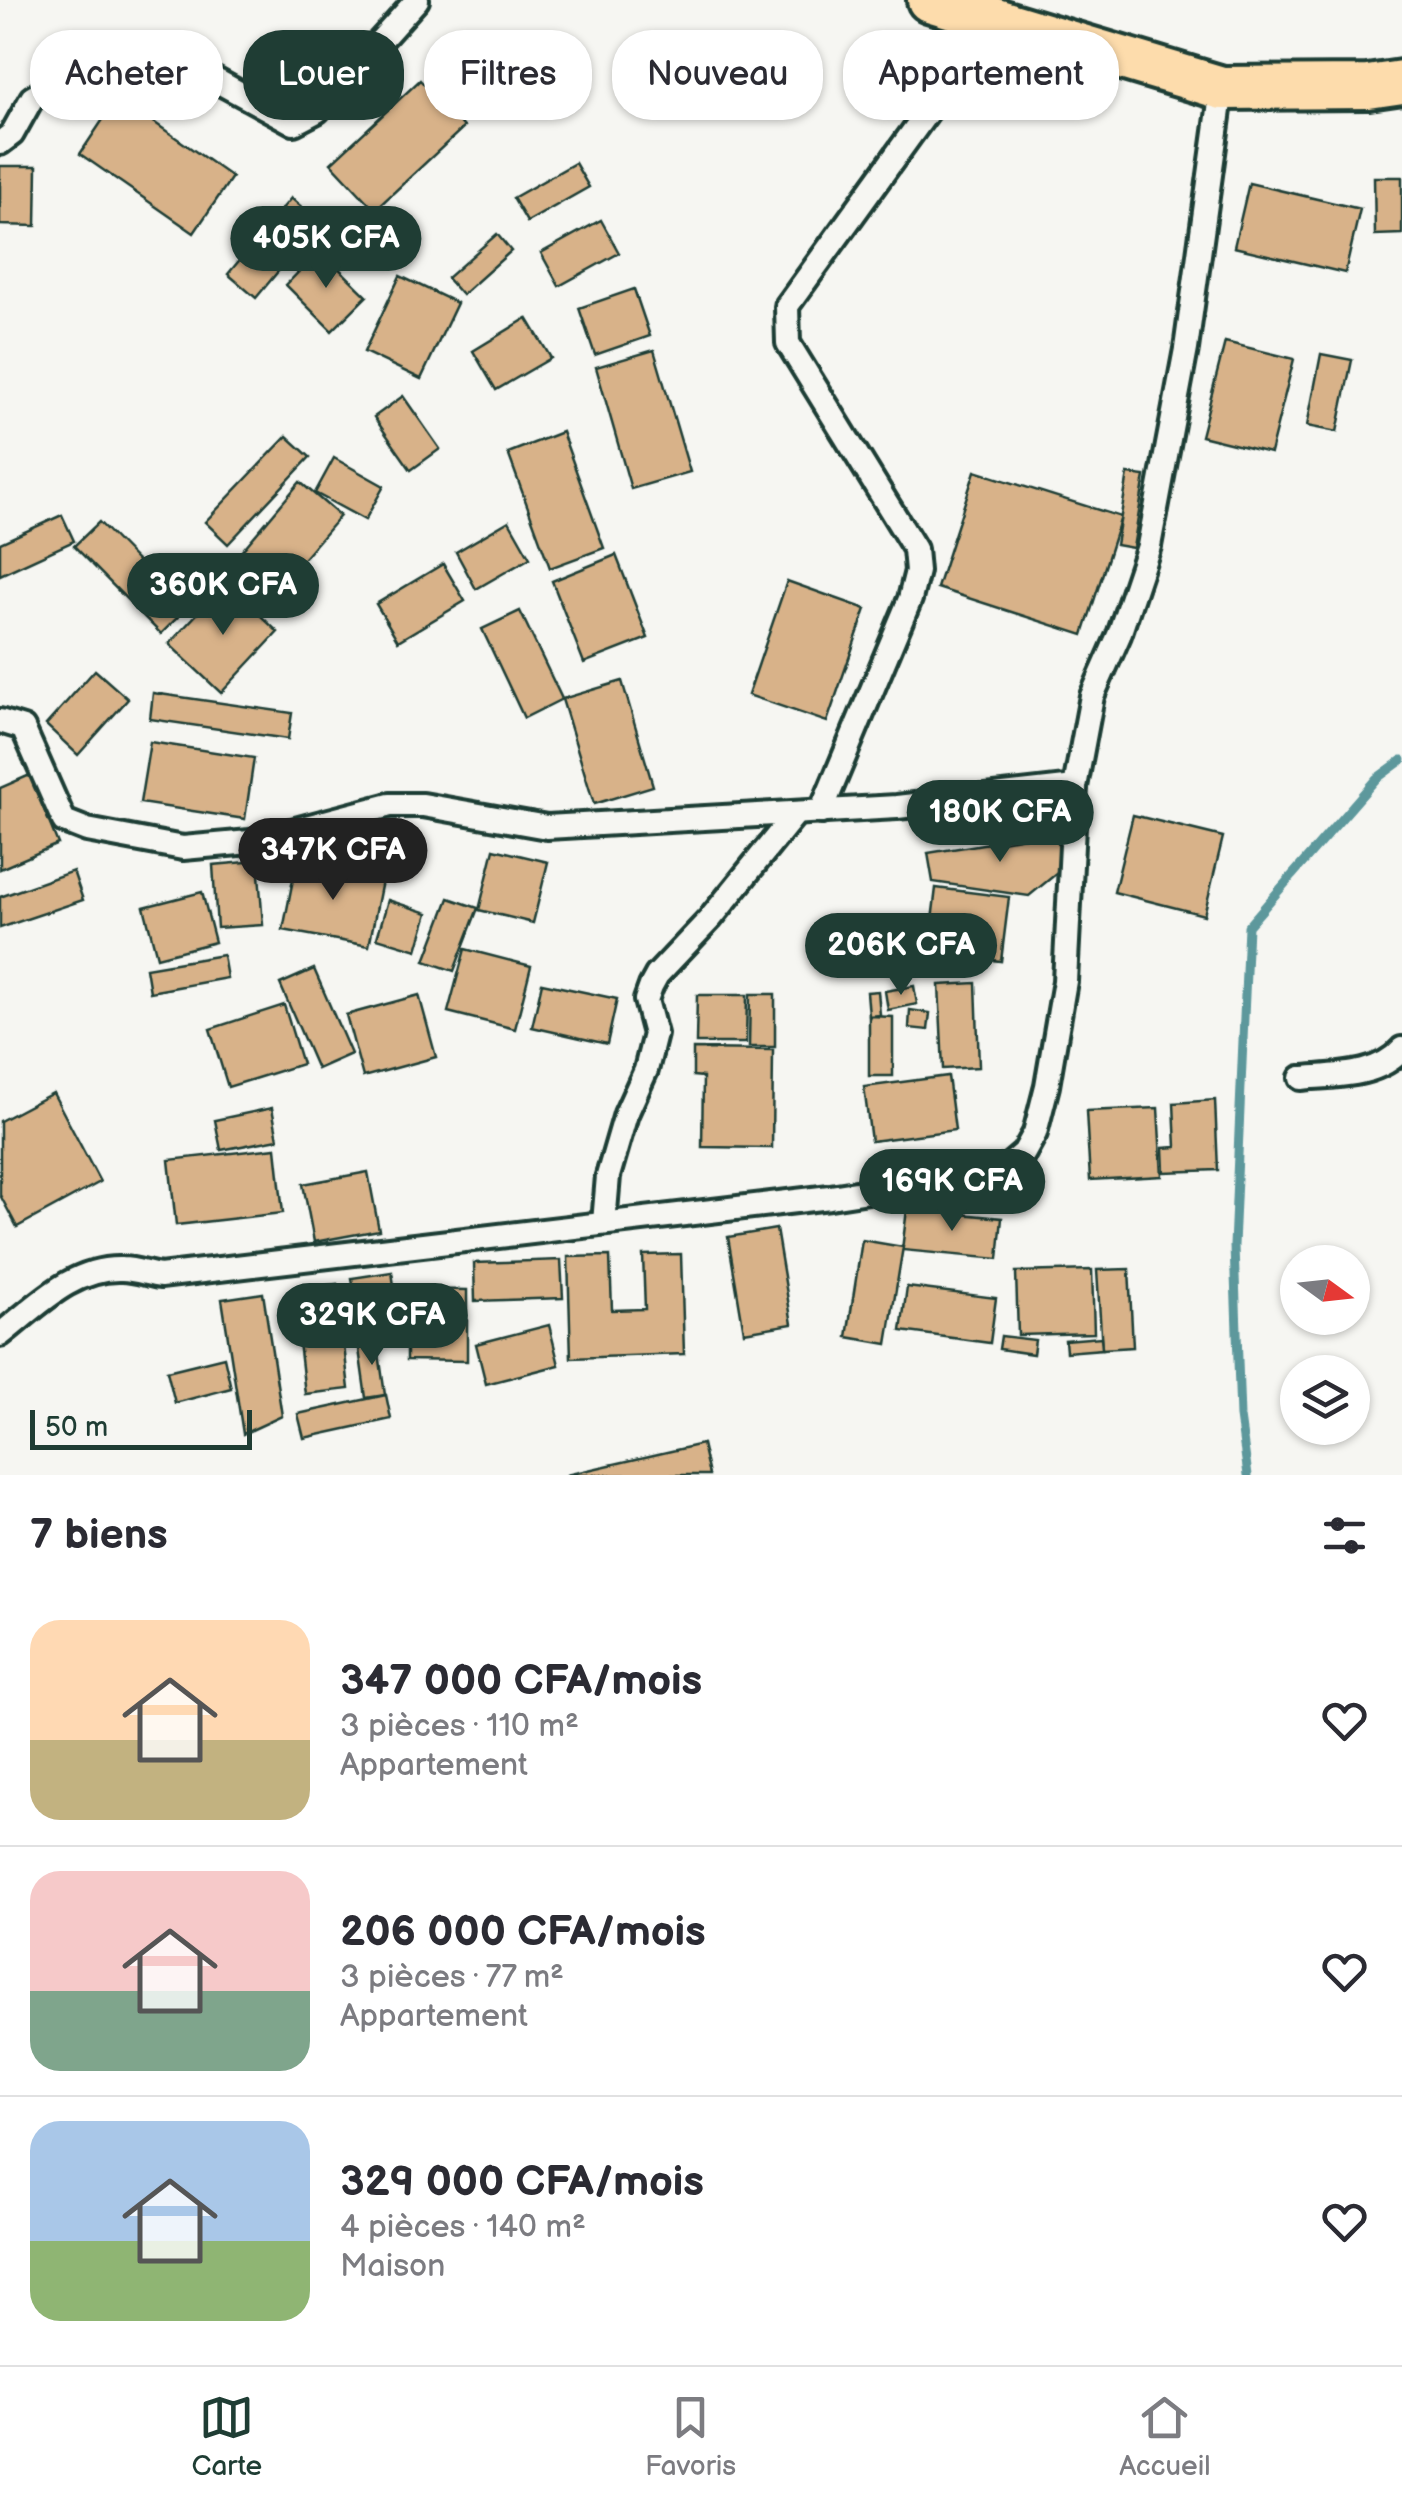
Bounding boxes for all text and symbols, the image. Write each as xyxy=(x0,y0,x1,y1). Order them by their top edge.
chip: Acheter xyxy=(30,30,223,120)
chip: Louer xyxy=(243,30,404,120)
chip: Filtres xyxy=(424,30,592,120)
chip: Nouveau xyxy=(612,30,823,120)
chip: Appartement xyxy=(843,30,1119,120)
pin: 405K CFA xyxy=(223,206,429,291)
text: 405K CFA xyxy=(252,219,400,258)
pin: 360K CFA xyxy=(120,553,326,638)
text: 360K CFA xyxy=(149,566,297,605)
pin: 180K CFA xyxy=(897,780,1103,865)
text: 180K CFA xyxy=(929,793,1071,832)
pin: 347K CFA xyxy=(230,818,436,903)
text: 347K CFA xyxy=(260,831,406,870)
pin: 206K CFA xyxy=(798,913,1004,998)
text: 206K CFA xyxy=(827,926,975,965)
pin: 169K CFA xyxy=(849,1149,1055,1234)
text: 169K CFA xyxy=(881,1162,1023,1201)
north arrow xyxy=(1280,1245,1370,1335)
map controls xyxy=(1280,1245,1370,1445)
pin: 329K CFA xyxy=(269,1283,475,1368)
text: 329K CFA xyxy=(299,1296,445,1335)
button: layers xyxy=(1280,1355,1370,1445)
scale bar xyxy=(30,1405,252,1450)
text: 50 m xyxy=(45,1411,108,1444)
icon: filters xyxy=(1317,1508,1372,1563)
text: 7 biens xyxy=(30,1510,168,1561)
text: 347 000 CFA/mois xyxy=(340,1656,702,1707)
icon: home xyxy=(110,1660,230,1780)
icon: heart xyxy=(1317,1693,1372,1748)
text: 3 pièces · 110 m² xyxy=(340,1707,579,1746)
text: Appartement xyxy=(340,1746,528,1785)
text: 206 000 CFA/mois xyxy=(340,1907,706,1958)
icon: home xyxy=(110,1911,230,2031)
icon: heart xyxy=(1317,1944,1372,1999)
text: 3 pièces · 77 m² xyxy=(340,1958,564,1997)
text: Appartement xyxy=(340,1997,528,2036)
text: 329 000 CFA/mois xyxy=(340,2157,704,2208)
icon: home xyxy=(110,2161,230,2281)
icon: heart xyxy=(1317,2194,1372,2249)
text: 4 pièces · 140 m² xyxy=(340,2208,586,2247)
text: Maison xyxy=(340,2247,445,2286)
tab: Carte xyxy=(191,2390,262,2483)
tab: Favoris xyxy=(645,2390,736,2483)
tab: Accueil xyxy=(1119,2390,1211,2483)

